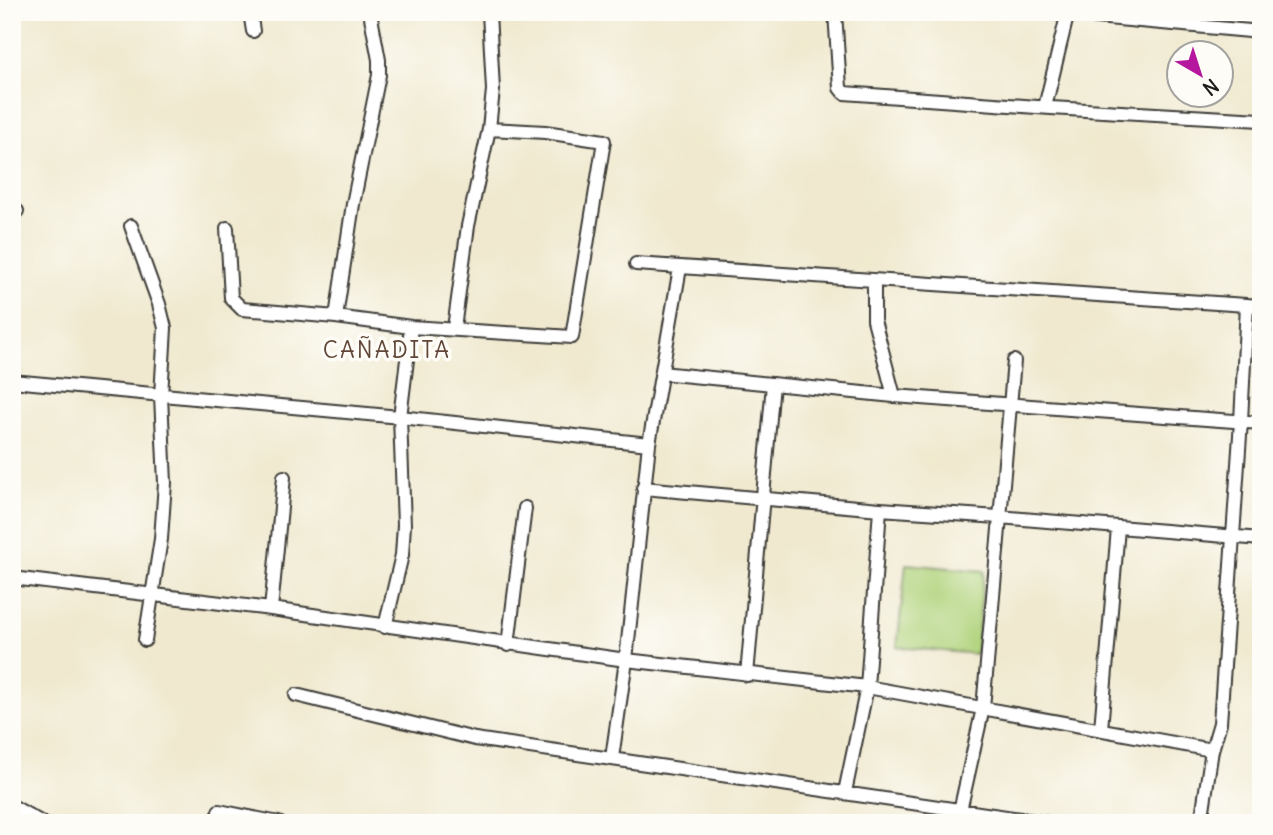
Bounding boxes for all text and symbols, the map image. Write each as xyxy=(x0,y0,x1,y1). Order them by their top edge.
north arrow xyxy=(1164,38,1234,108)
text: N xyxy=(1198,74,1223,101)
district label: CAÑADITA xyxy=(323,335,451,364)

